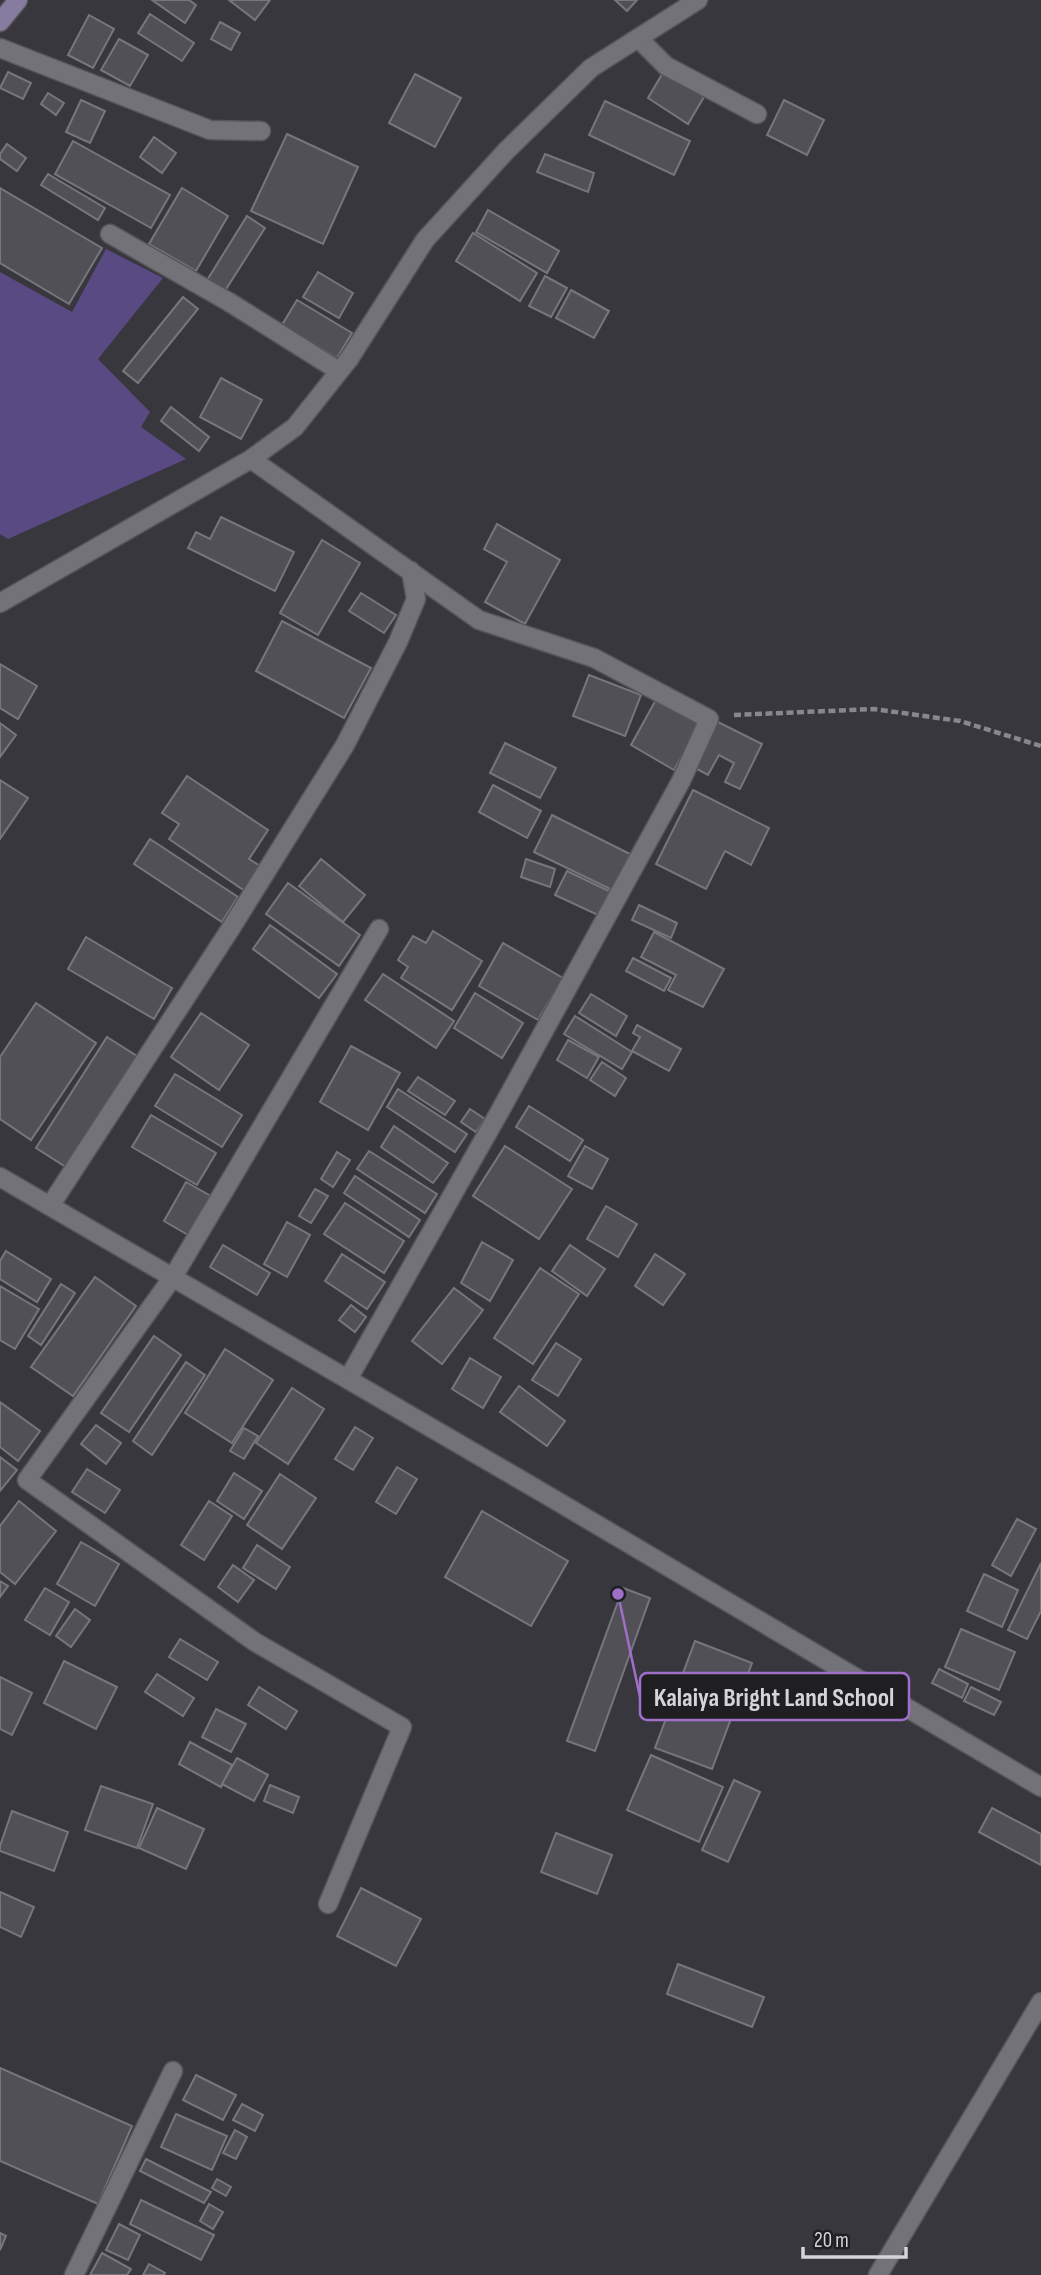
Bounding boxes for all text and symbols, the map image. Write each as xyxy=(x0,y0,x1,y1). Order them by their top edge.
callout: Kalaiya Bright Land School xyxy=(640,1673,909,1720)
text: Kalaiya Bright Land School xyxy=(654,1683,894,1714)
scale bar xyxy=(803,2216,906,2260)
text: 20 m xyxy=(814,2228,849,2253)

